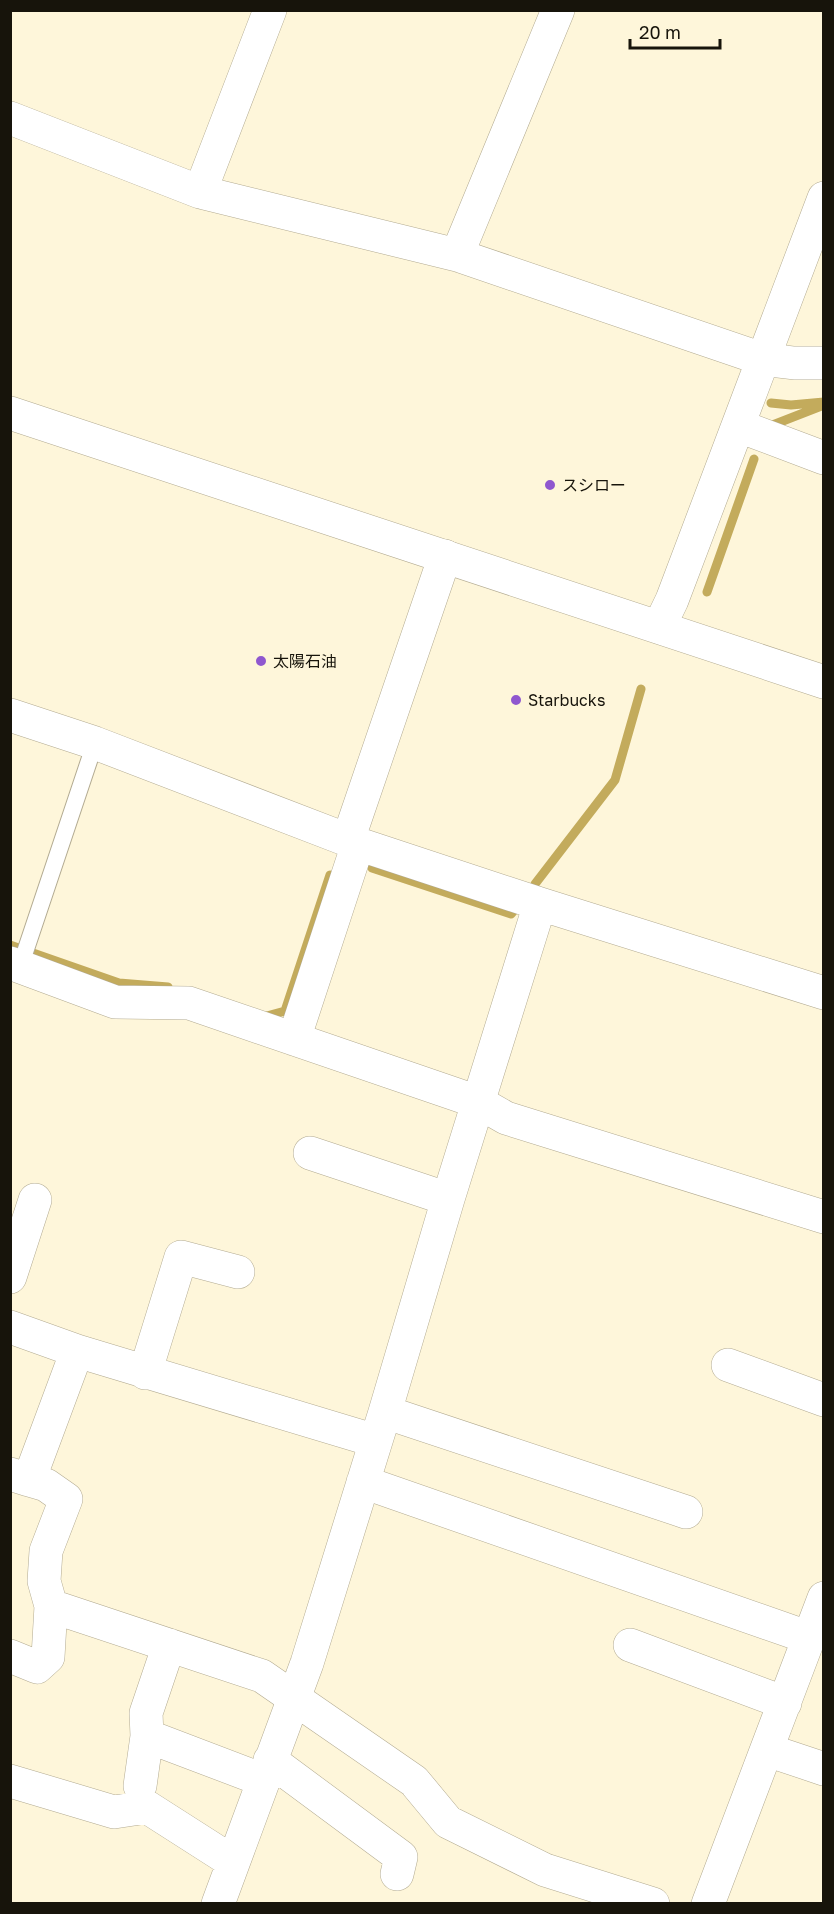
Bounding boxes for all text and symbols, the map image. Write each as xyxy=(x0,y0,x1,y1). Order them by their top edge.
scale bar xyxy=(630,12,720,50)
text: 20 m xyxy=(639,21,681,43)
place label: スシロー xyxy=(562,475,626,495)
marker: スシロー xyxy=(543,478,557,492)
place label: 太陽石油 xyxy=(273,651,337,671)
marker: 太陽石油 xyxy=(254,654,268,668)
place label: Starbucks xyxy=(528,690,605,710)
marker: Starbucks xyxy=(509,693,523,707)

